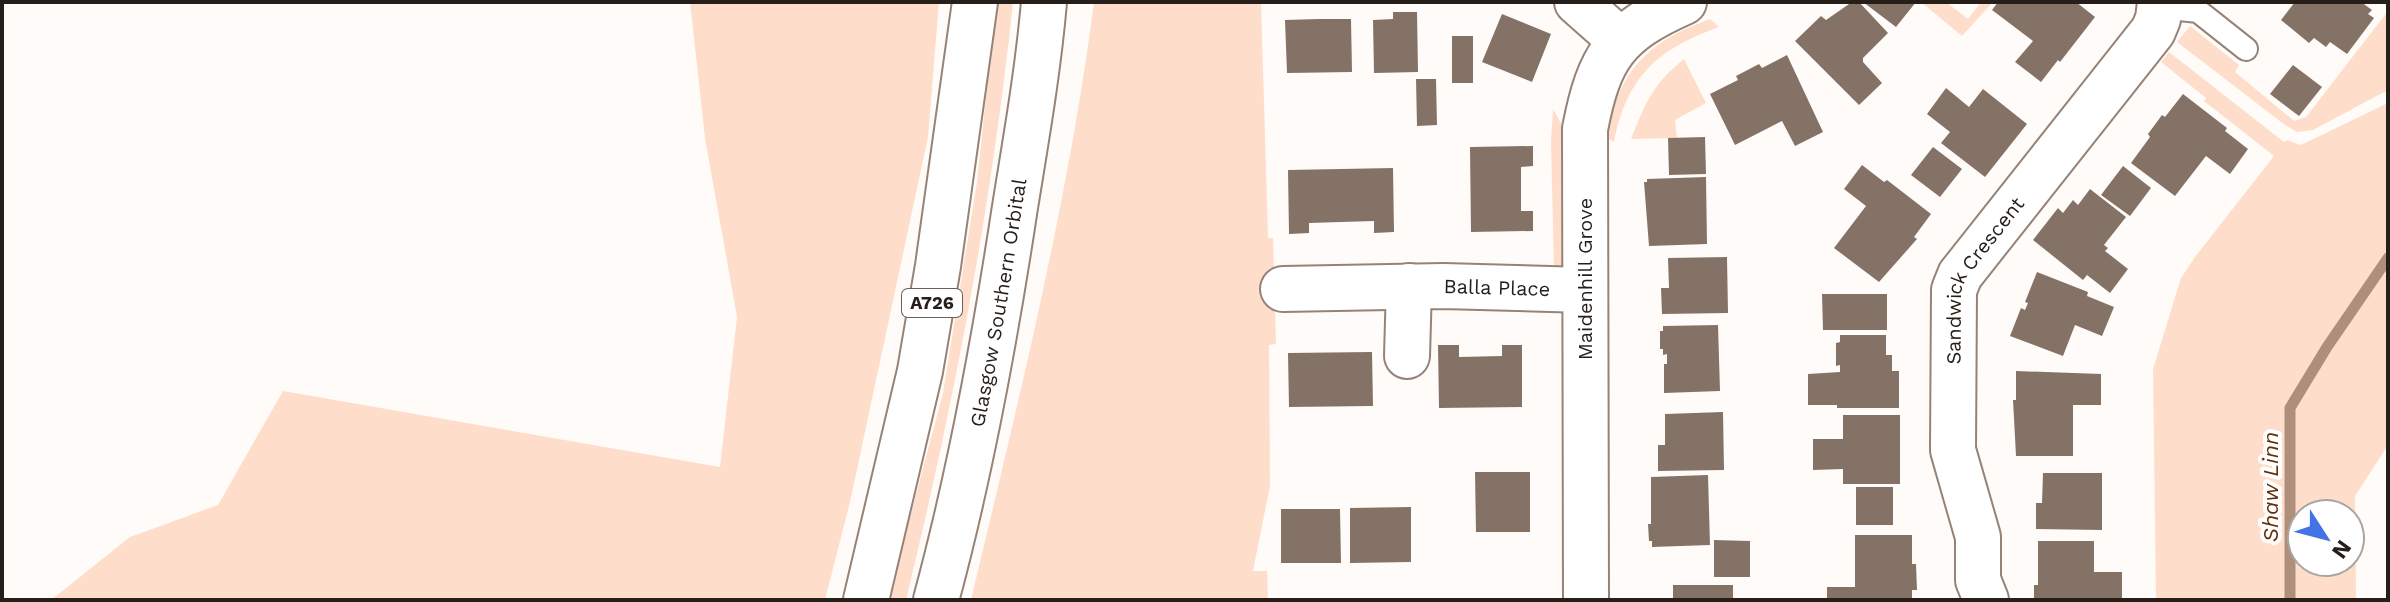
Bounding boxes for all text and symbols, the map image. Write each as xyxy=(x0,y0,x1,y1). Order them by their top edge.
street label: Glasgow Southern Orbital xyxy=(965,177,1031,429)
street label: Sandwick Crescent xyxy=(1942,192,2030,365)
street label: Maidenhill Grove xyxy=(1573,198,1597,360)
street label: Balla Place xyxy=(1443,274,1551,301)
road number: A726 xyxy=(902,289,962,317)
water label: Shaw Linn xyxy=(2258,432,2283,542)
north arrow xyxy=(2286,498,2366,578)
text: N xyxy=(2327,536,2357,563)

